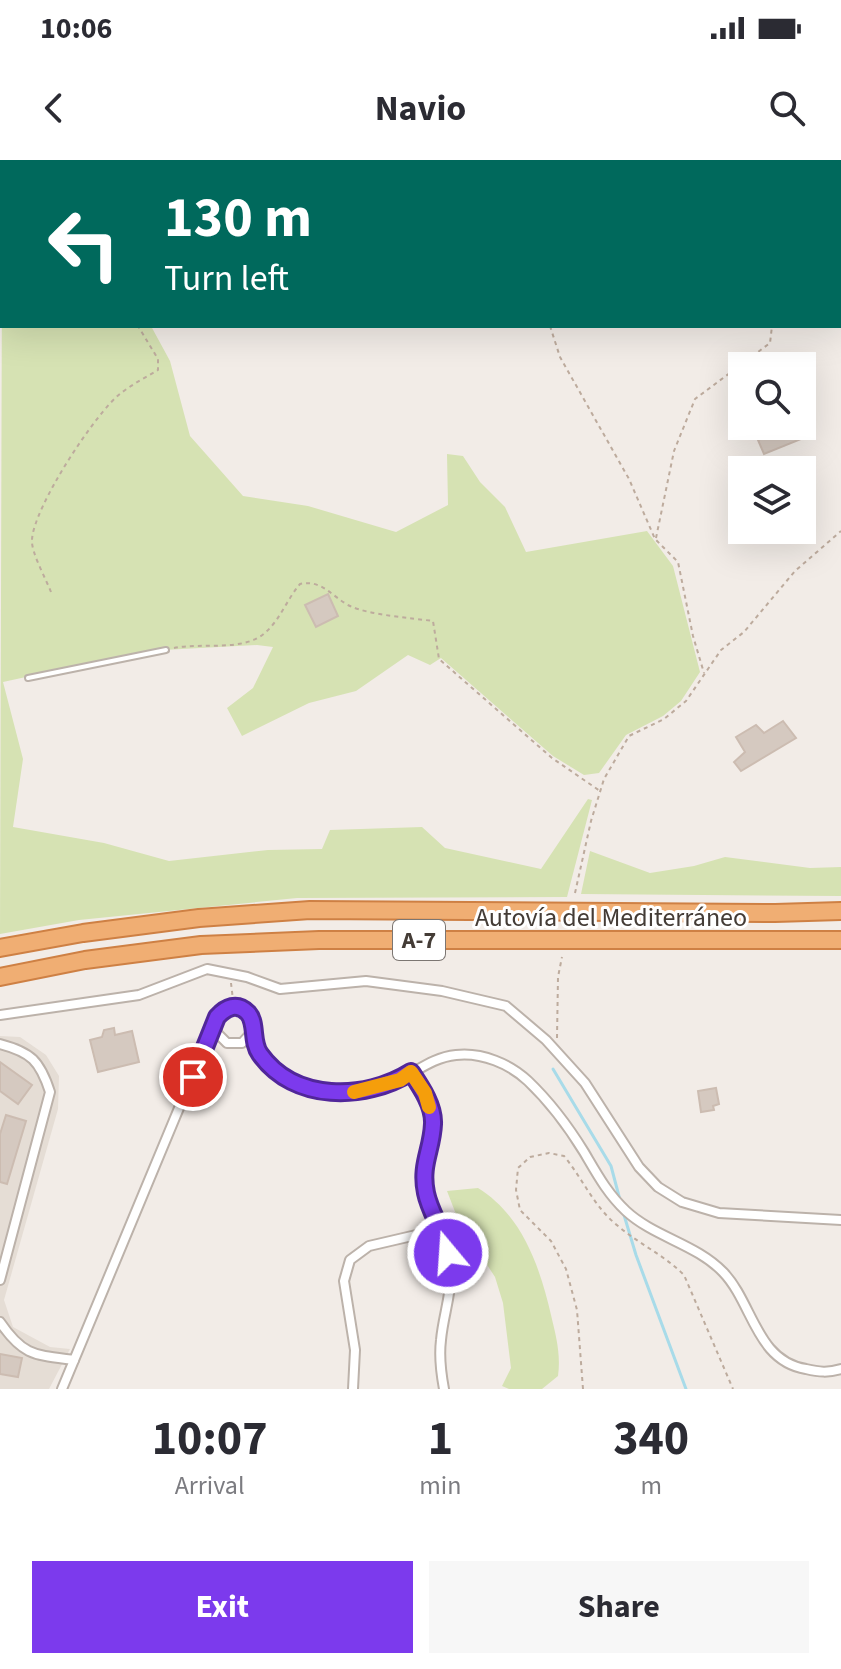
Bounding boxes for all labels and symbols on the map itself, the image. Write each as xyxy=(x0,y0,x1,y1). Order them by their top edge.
street label: Autovía del Mediterráneo xyxy=(475,899,747,936)
road number: A-7 xyxy=(393,920,445,960)
pin xyxy=(159,1043,227,1111)
position arrow xyxy=(406,1211,490,1295)

